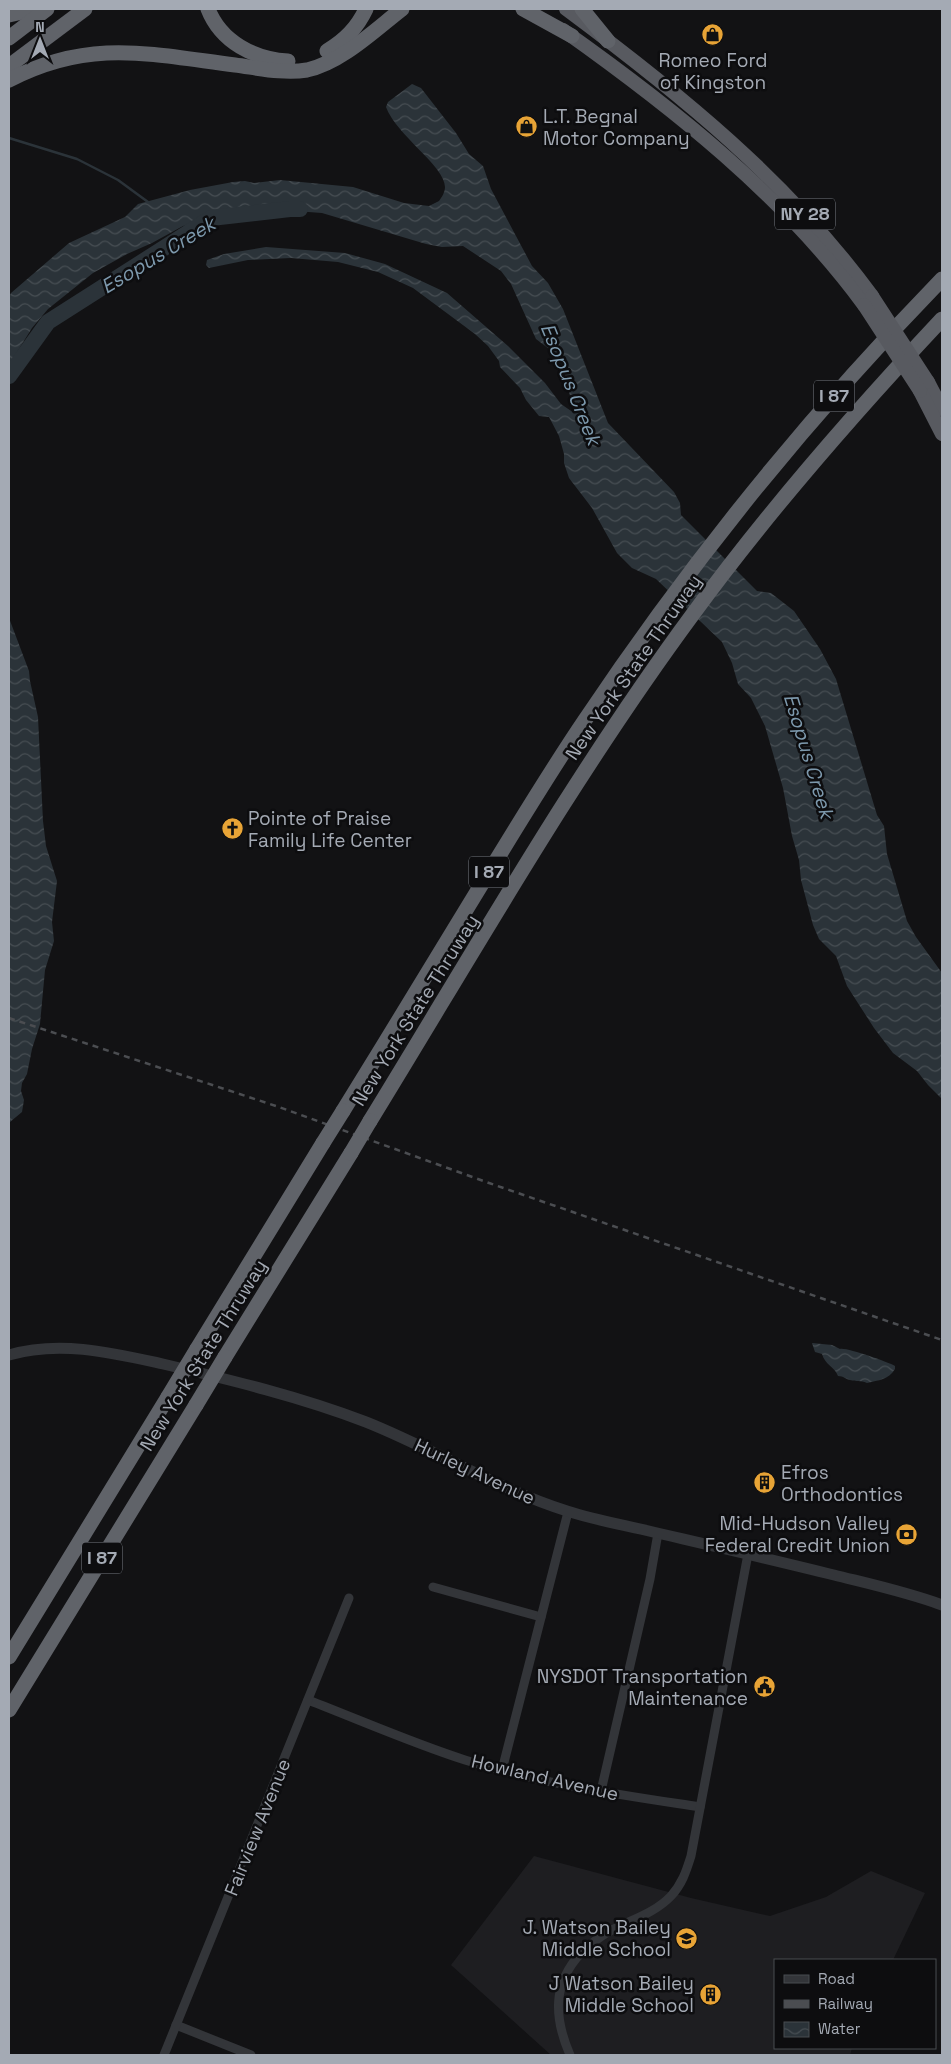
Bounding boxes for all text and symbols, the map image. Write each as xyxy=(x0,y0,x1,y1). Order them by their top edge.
north arrow xyxy=(15,15,65,65)
text: N xyxy=(35,18,45,36)
shop icon: Romeo Ford of Kingston xyxy=(701,22,725,46)
place label: Romeo Ford of Kingston xyxy=(659,48,767,95)
place label: L.T. Begnal Motor Company xyxy=(543,104,690,151)
shop icon: L.T. Begnal Motor Company xyxy=(515,115,539,139)
road number: NY 28 xyxy=(775,198,835,230)
water label: Esopus Creek xyxy=(96,209,222,299)
water label: Esopus Creek xyxy=(535,319,608,451)
road number: I 87 xyxy=(814,381,854,412)
street label: New York State Thruway xyxy=(560,570,707,765)
water label: Esopus Creek xyxy=(778,690,841,824)
place label: Pointe of Praise Family Life Center xyxy=(248,806,412,853)
church icon: Pointe of Praise Family Life Center xyxy=(220,817,244,841)
road number: I 87 xyxy=(469,856,509,888)
street label: New York State Thruway xyxy=(346,910,485,1111)
street label: New York State Thruway xyxy=(134,1255,273,1456)
street label: Hurley Avenue xyxy=(410,1433,539,1510)
place label: Efros Orthodontics xyxy=(781,1460,903,1507)
building icon: Efros Orthodontics xyxy=(753,1471,777,1495)
place label: Mid-Hudson Valley Federal Credit Union xyxy=(705,1511,890,1558)
bank icon: Mid-Hudson Valley Federal Credit Union xyxy=(894,1522,918,1546)
road number: I 87 xyxy=(82,1542,122,1574)
place label: NYSDOT Transportation Maintenance xyxy=(537,1664,748,1711)
public building icon: NYSDOT Transportation Maintenance xyxy=(752,1675,776,1699)
street label: Howland Avenue xyxy=(469,1748,621,1807)
street label: Fairview Avenue xyxy=(219,1755,296,1899)
place label: J. Watson Bailey Middle School xyxy=(522,1915,671,1962)
school or university icon: J. Watson Bailey Middle School xyxy=(675,1926,699,1950)
legend xyxy=(774,1959,936,2049)
text: Road xyxy=(818,1969,855,1988)
place label: J Watson Bailey Middle School xyxy=(549,1971,694,2018)
building icon: J Watson Bailey Middle School xyxy=(698,1982,722,2006)
text: Railway xyxy=(818,1994,873,2013)
text: Water xyxy=(818,2019,861,2038)

